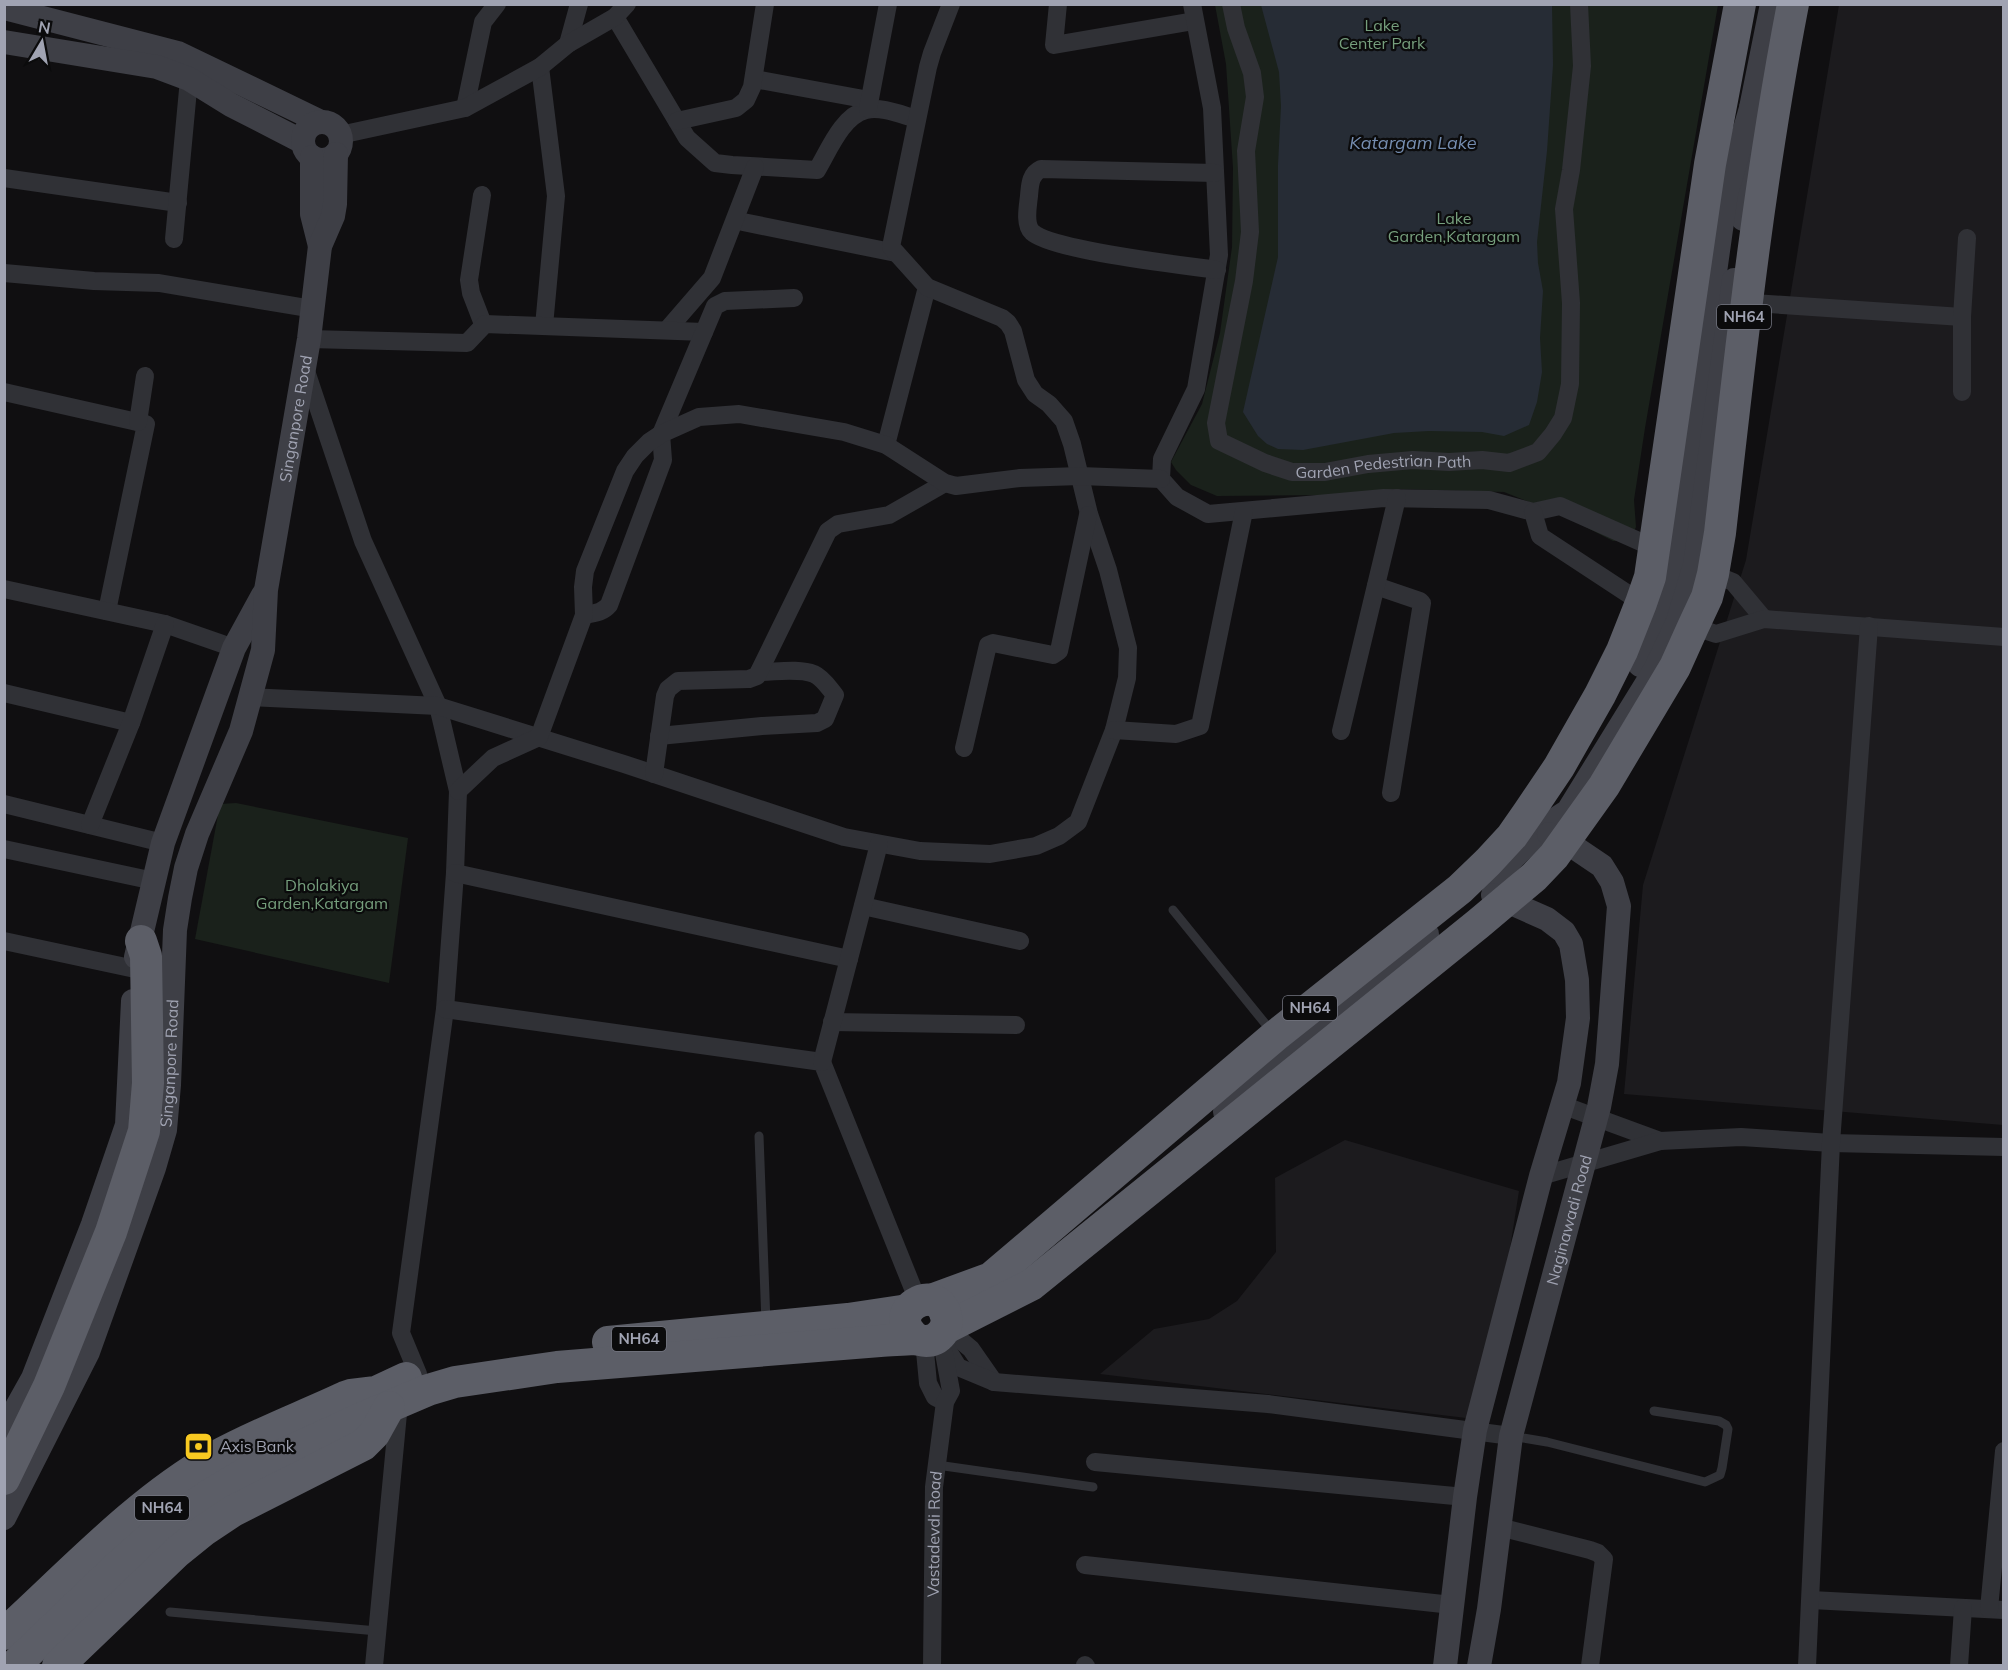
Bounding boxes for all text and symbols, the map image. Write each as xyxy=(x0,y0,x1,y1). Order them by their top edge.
north arrow xyxy=(12,12,72,72)
park label: Lake Center Park xyxy=(1339,15,1426,53)
text: N xyxy=(37,16,52,38)
water label: Katargam Lake xyxy=(1349,131,1477,154)
park label: Lake Garden,Katargam xyxy=(1388,208,1520,246)
road number: NH64 xyxy=(1717,305,1771,329)
street label: Singanpore Road xyxy=(275,354,316,484)
street label: Garden Pedestrian Path xyxy=(1295,450,1472,482)
park label: Dholakiya Garden,Katargam xyxy=(256,875,388,913)
road number: NH64 xyxy=(1283,996,1337,1020)
street label: Singanpore Road xyxy=(155,999,182,1128)
street label: Naginawadi Road xyxy=(1542,1152,1596,1287)
road number: NH64 xyxy=(612,1327,666,1351)
bank icon: Axis Bank xyxy=(183,1430,215,1462)
place label: Axis Bank xyxy=(220,1436,295,1456)
street label: Vastadevdi Road xyxy=(923,1470,946,1597)
road number: NH64 xyxy=(135,1496,189,1520)

